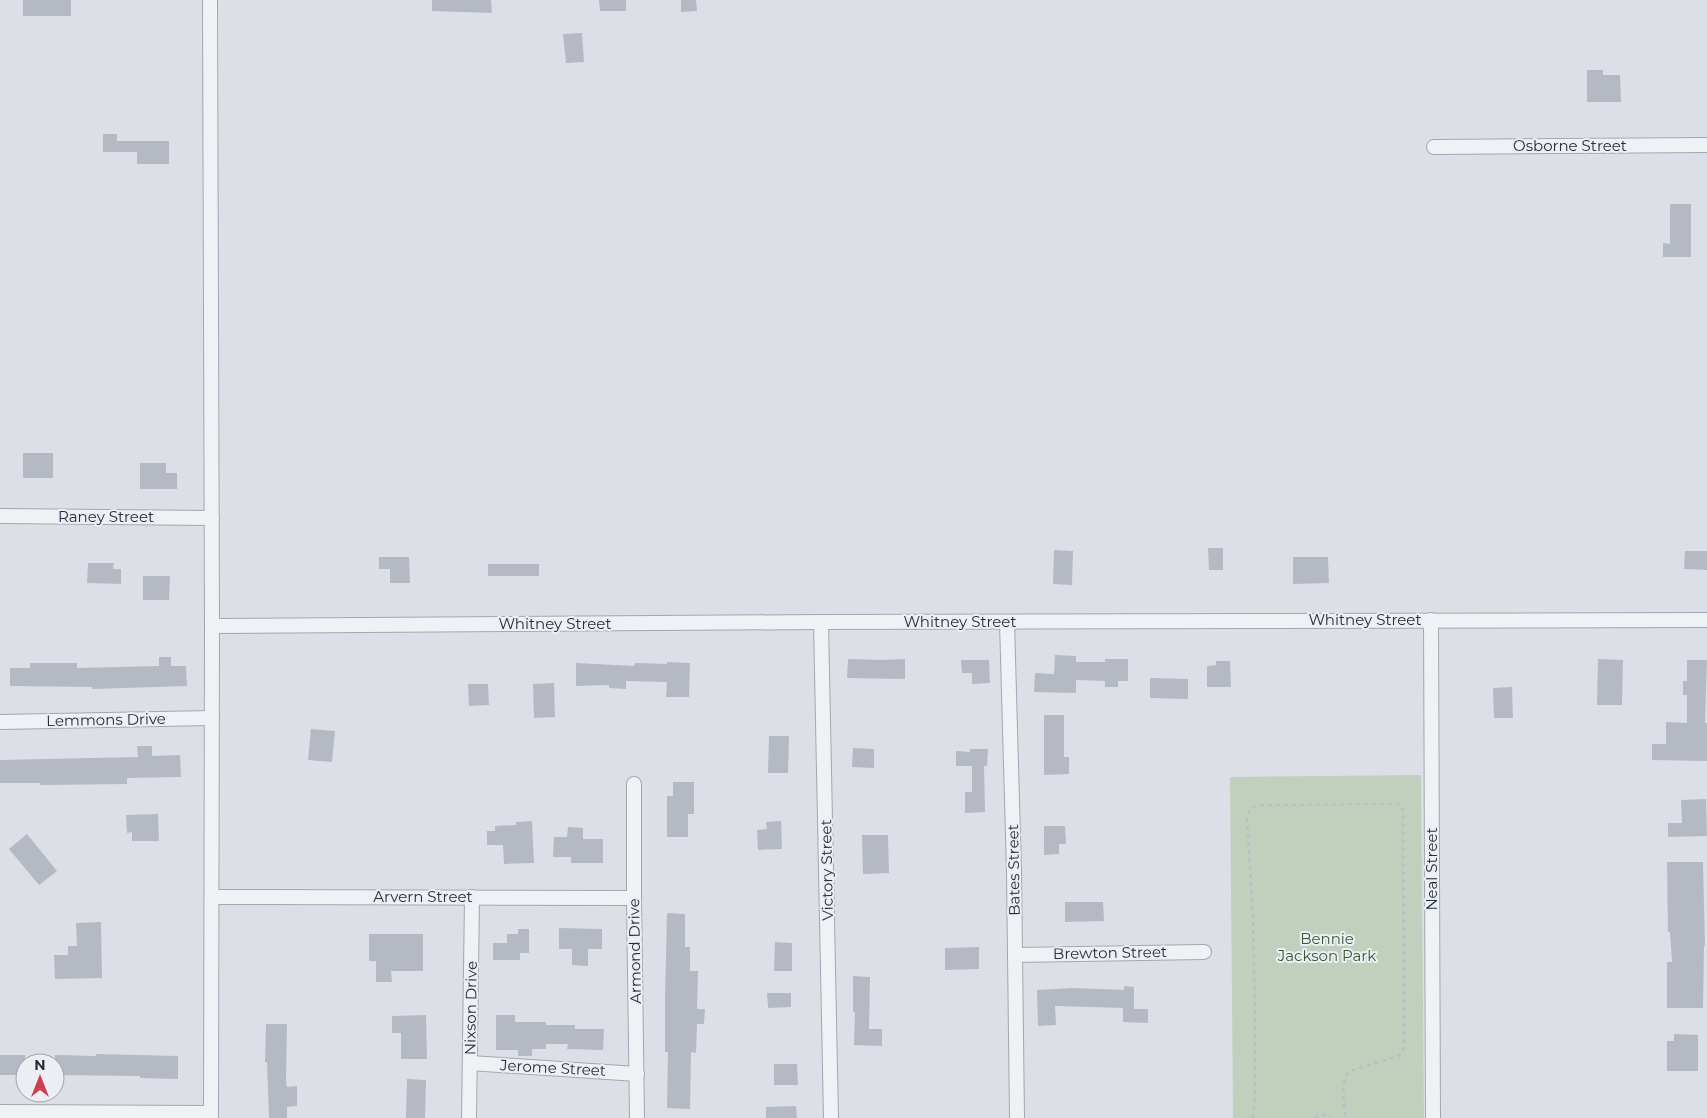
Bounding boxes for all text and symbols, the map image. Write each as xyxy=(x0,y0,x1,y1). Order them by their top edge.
street label: Osborne Street xyxy=(1513,136,1627,155)
street label: Raney Street xyxy=(58,507,154,526)
street label: Whitney Street xyxy=(1308,610,1422,629)
street label: Whitney Street xyxy=(903,612,1017,631)
street label: Whitney Street xyxy=(498,614,612,633)
street label: Lemmons Drive xyxy=(46,709,166,730)
street label: Victory Street xyxy=(816,819,837,921)
street label: Bates Street xyxy=(1003,824,1024,916)
street label: Neal Street xyxy=(1422,827,1441,911)
street label: Arvern Street xyxy=(373,887,473,906)
street label: Armond Drive xyxy=(624,898,645,1004)
park label: Bennie Jackson Park xyxy=(1277,929,1376,965)
street label: Brewton Street xyxy=(1053,942,1167,963)
street label: Nixson Drive xyxy=(460,961,481,1055)
north arrow xyxy=(15,1053,65,1103)
street label: Jerome Street xyxy=(499,1055,606,1080)
text: N xyxy=(34,1056,46,1074)

